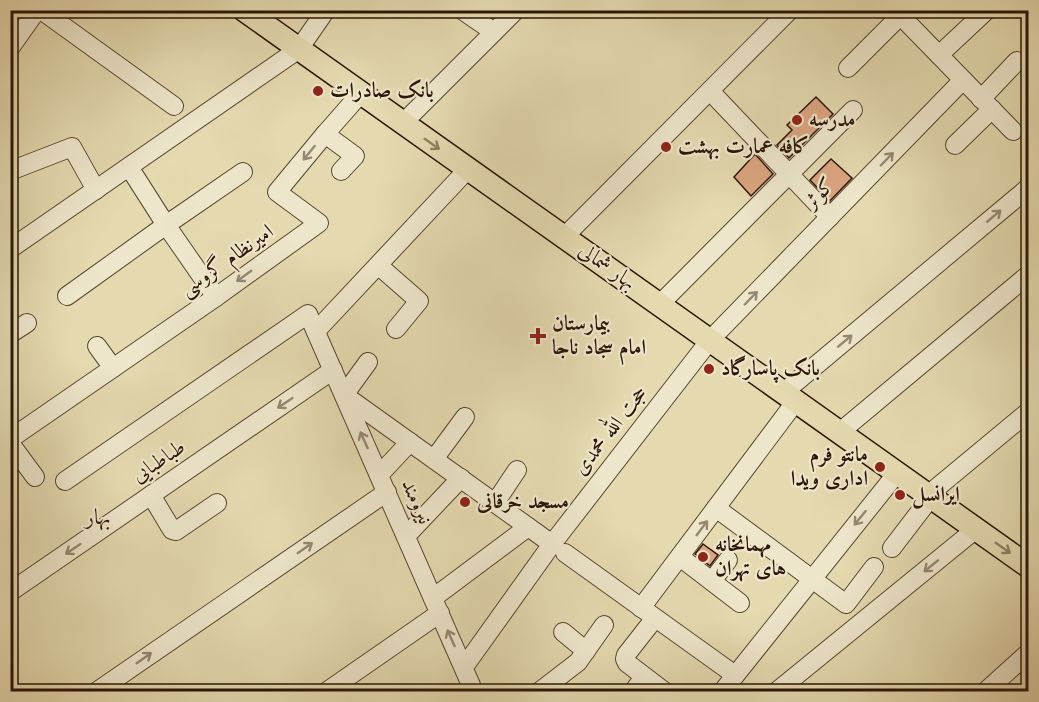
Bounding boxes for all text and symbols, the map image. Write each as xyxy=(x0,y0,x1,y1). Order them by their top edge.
place label: بانک صادرات xyxy=(330,78,434,103)
marker: بانک صادرات xyxy=(311,84,325,98)
place label: مدرسه xyxy=(809,110,855,132)
marker: مدرسه xyxy=(790,113,804,127)
place label: کافه عمارت بهشت xyxy=(678,135,809,160)
one-way arrow xyxy=(424,137,440,150)
marker: کافه عمارت بهشت xyxy=(659,140,673,154)
one-way arrow xyxy=(303,145,316,161)
one-way arrow xyxy=(880,151,894,166)
street label: کوثر xyxy=(799,175,840,216)
one-way arrow xyxy=(986,210,1002,223)
street label: امیرنظام گروسی xyxy=(174,217,281,306)
street label: بهار شمالی xyxy=(573,240,640,296)
one-way arrow xyxy=(237,270,253,282)
one-way arrow xyxy=(743,291,758,306)
place label: بیمارستان امام سجاد ناجا xyxy=(552,313,646,366)
marker: بیمارستان امام سجاد ناجا xyxy=(529,327,547,345)
one-way arrow xyxy=(837,335,853,348)
place label: بانک پاسارگاد xyxy=(721,355,820,383)
marker: بانک پاسارگاد xyxy=(702,362,716,376)
street label: حجت الله محمدی xyxy=(564,378,652,479)
one-way arrow xyxy=(278,397,294,409)
one-way arrow xyxy=(358,431,369,450)
street label: طباطبایی xyxy=(129,437,190,489)
place label: مانتو فرم اداری ویدا xyxy=(791,444,868,491)
marker: مانتو فرم اداری ویدا xyxy=(873,460,887,474)
street label: نیرومند xyxy=(397,476,435,528)
place label: ایرانسل xyxy=(912,485,960,509)
marker: ایرانسل xyxy=(893,488,907,502)
place label: مسجد خرقانی xyxy=(476,491,569,514)
marker: مسجد خرقانی xyxy=(458,495,472,509)
district label: بهار xyxy=(83,507,111,531)
one-way arrow xyxy=(854,510,867,526)
one-way arrow xyxy=(695,520,708,536)
place label: مهمانخانه های تهران xyxy=(715,534,786,582)
one-way arrow xyxy=(994,541,1010,554)
one-way arrow xyxy=(296,542,313,554)
one-way arrow xyxy=(65,543,81,555)
marker: مهمانخانه های تهران xyxy=(696,550,710,564)
one-way arrow xyxy=(923,559,939,572)
one-way arrow xyxy=(445,629,456,648)
one-way arrow xyxy=(136,652,152,664)

